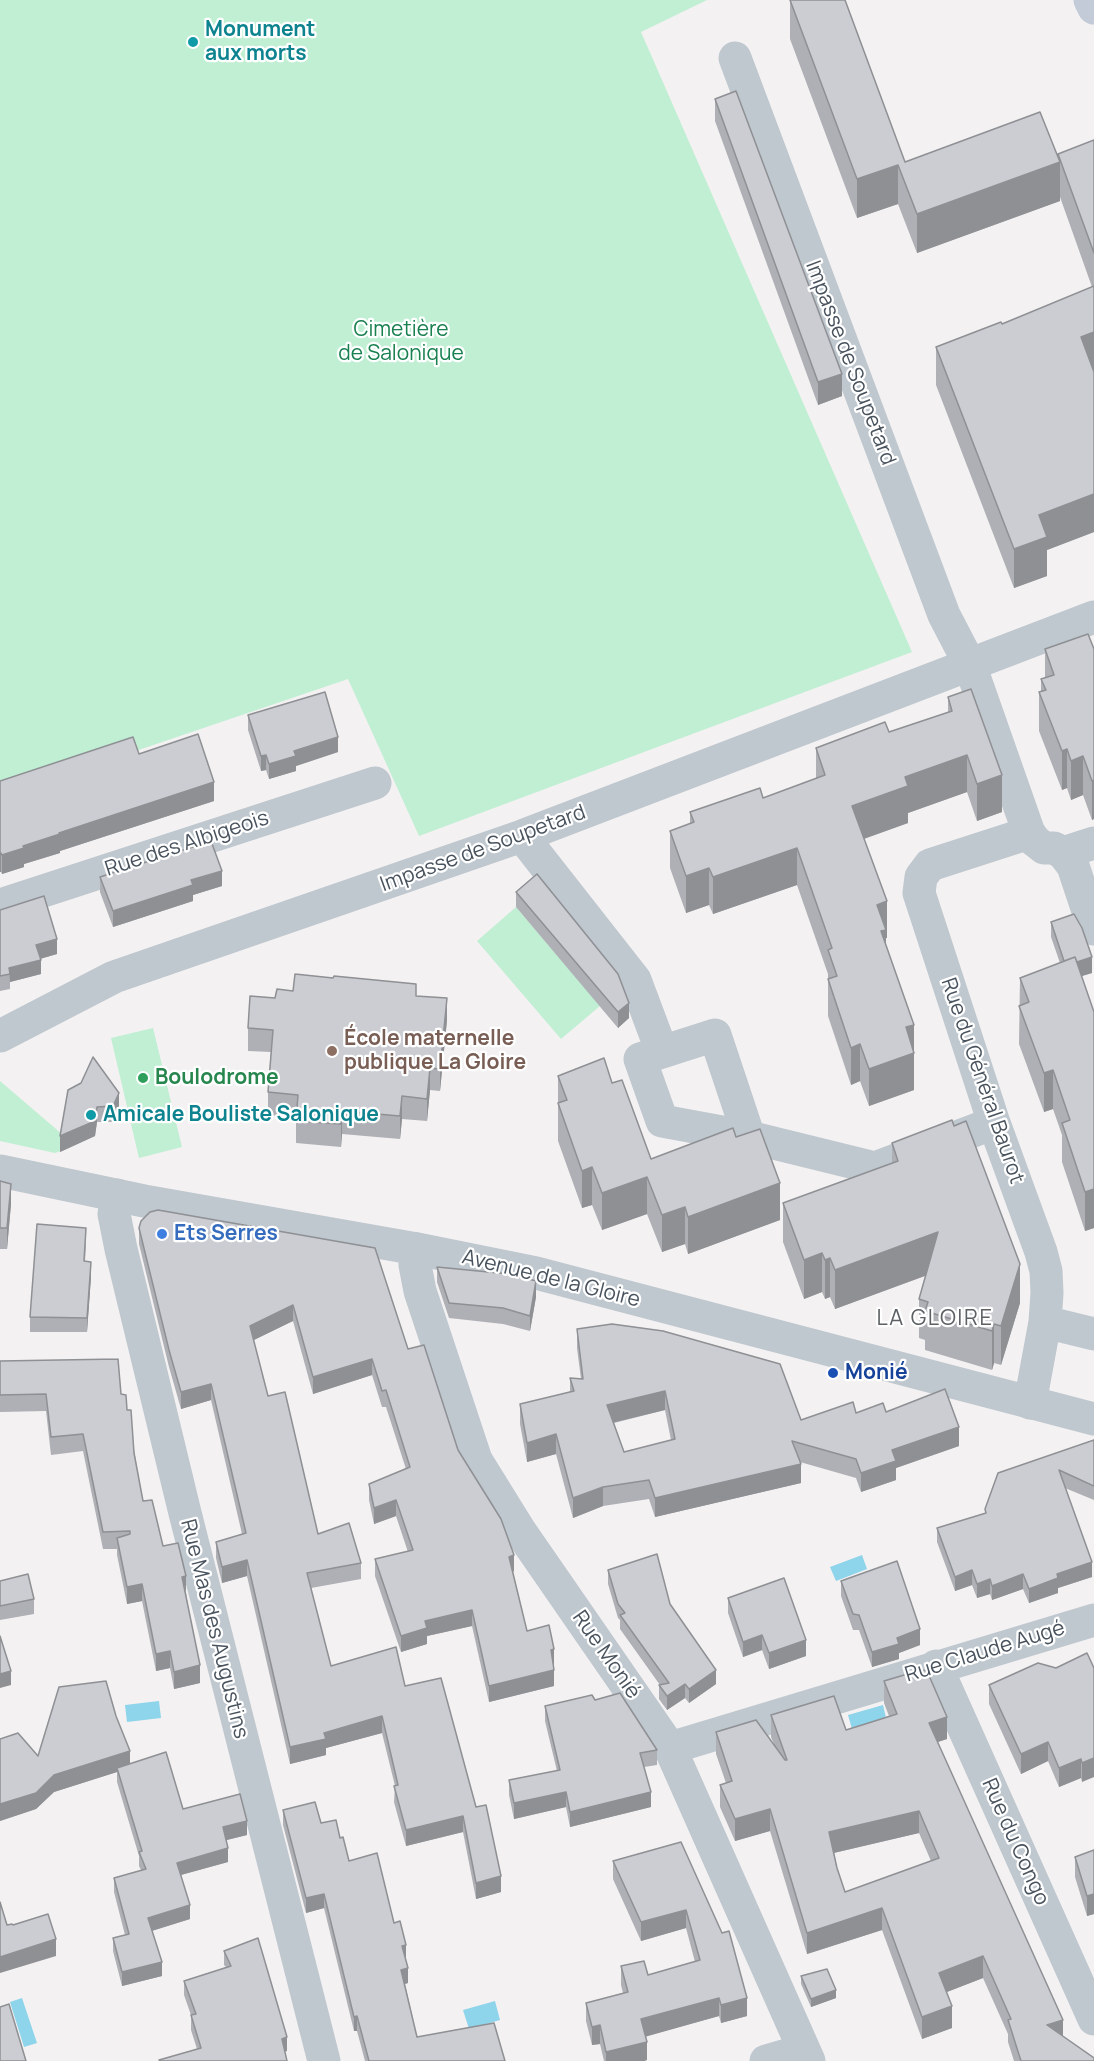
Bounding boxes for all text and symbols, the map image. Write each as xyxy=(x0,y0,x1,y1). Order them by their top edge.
place label: Monument aux morts xyxy=(205,17,315,67)
marker: Monument aux morts xyxy=(186,35,200,49)
street label: Impasse de Soupetard xyxy=(799,257,901,469)
park label: Cimetière de Salonique xyxy=(338,317,464,367)
street label: Impasse de Soupetard xyxy=(377,800,589,898)
street label: Rue des Albigeois xyxy=(102,806,272,882)
street label: Rue du Général Baurot xyxy=(935,975,1029,1187)
place label: École maternelle publique La Gloire xyxy=(344,1026,526,1076)
marker: École maternelle publique La Gloire xyxy=(325,1044,339,1058)
place label: Boulodrome xyxy=(155,1065,279,1091)
marker: Boulodrome xyxy=(136,1071,150,1085)
place label: Amicale Bouliste Salonique xyxy=(103,1102,379,1128)
marker: Amicale Bouliste Salonique xyxy=(84,1108,98,1122)
place label: Ets Serres xyxy=(174,1221,278,1247)
marker: Ets Serres xyxy=(155,1227,169,1241)
street label: Avenue de la Gloire xyxy=(459,1245,643,1313)
district label: LA GLOIRE xyxy=(877,1306,993,1332)
place label: Monié xyxy=(845,1360,908,1386)
marker: Monié xyxy=(826,1366,840,1380)
street label: Rue Mas des Augustins xyxy=(175,1517,253,1741)
street label: Rue Monié xyxy=(566,1606,646,1704)
street label: Rue Claude Augé xyxy=(902,1616,1068,1688)
street label: Rue du Congo xyxy=(976,1775,1054,1909)

